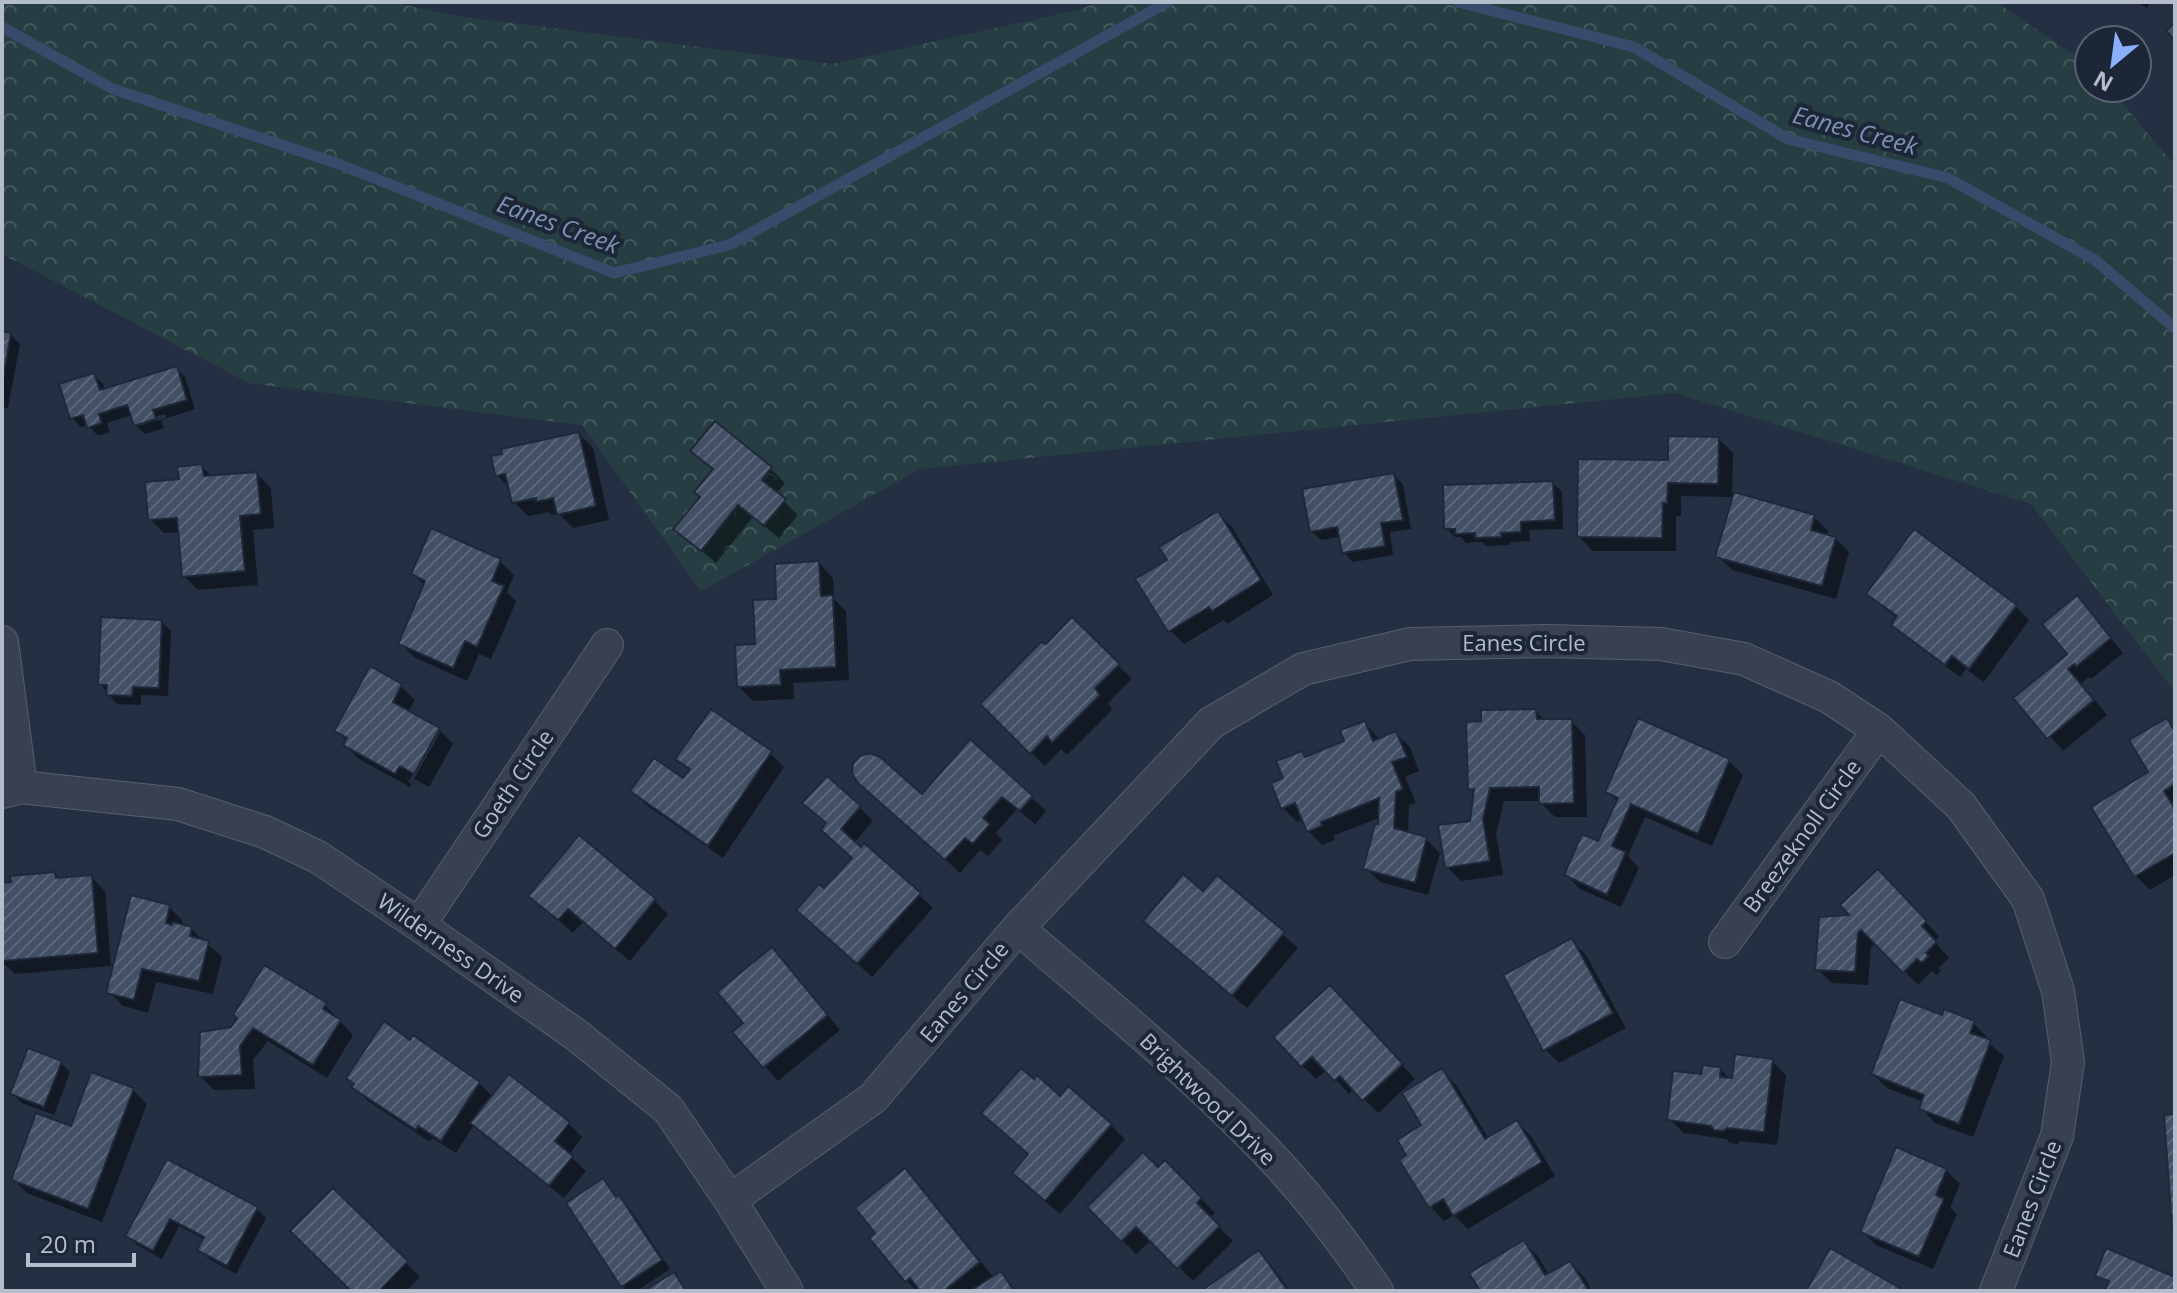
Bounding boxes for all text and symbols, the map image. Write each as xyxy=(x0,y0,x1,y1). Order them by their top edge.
north arrow xyxy=(2073,24,2153,104)
text: N xyxy=(2088,65,2118,100)
water label: Eanes Creek xyxy=(1790,97,1922,162)
water label: Eanes Creek xyxy=(493,186,625,261)
street label: Eanes Circle xyxy=(1462,627,1586,657)
street label: Goeth Circle xyxy=(465,723,560,844)
street label: Breezeknoll Circle xyxy=(1735,753,1867,918)
street label: Wilderness Drive xyxy=(372,885,531,1009)
street label: Eanes Circle xyxy=(912,934,1014,1048)
street label: Brightwood Drive xyxy=(1134,1025,1283,1171)
street label: Eanes Circle xyxy=(1995,1136,2067,1262)
scale bar xyxy=(28,1217,134,1267)
text: 20 m xyxy=(40,1227,96,1260)

